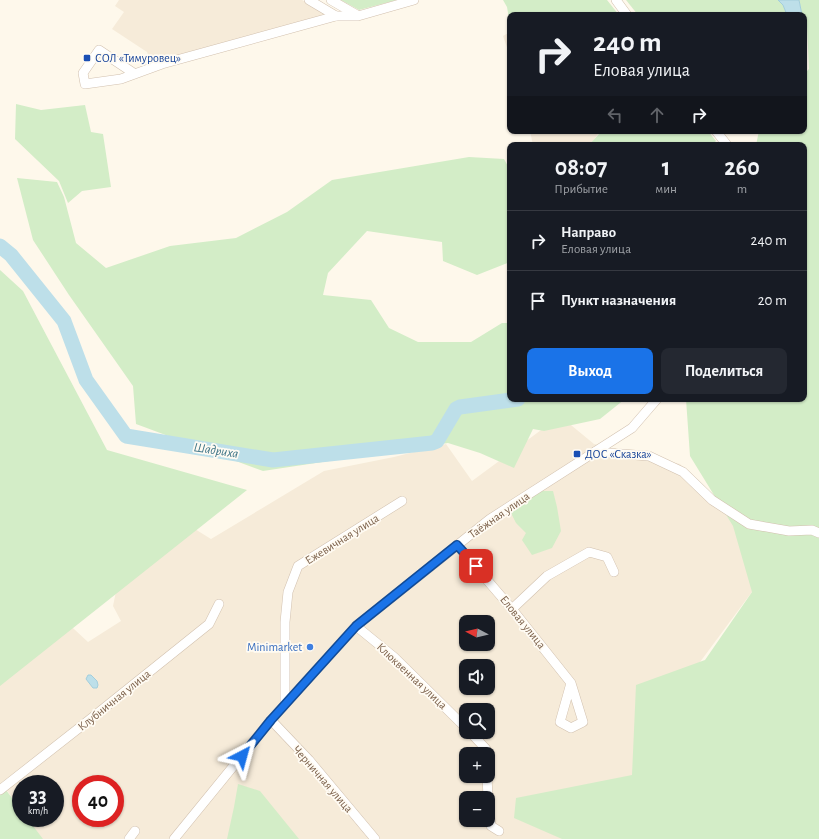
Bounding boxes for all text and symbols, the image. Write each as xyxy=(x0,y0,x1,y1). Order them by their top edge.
icon: right xyxy=(527,28,579,80)
text: 240 m xyxy=(593,29,662,57)
place label: СОЛ «Тимуровец» xyxy=(95,52,181,65)
marker: СОЛ «Тимуровец» xyxy=(82,53,92,63)
text: Еловая улица xyxy=(593,62,690,80)
icon: left xyxy=(604,104,626,126)
icon: ahead xyxy=(646,104,668,126)
icon: right xyxy=(688,104,710,126)
text: 08:07 xyxy=(555,156,608,180)
text: 1 xyxy=(662,156,670,180)
text: 260 xyxy=(724,156,760,180)
text: Прибытие xyxy=(554,183,608,196)
text: мин xyxy=(655,183,677,196)
text: m xyxy=(737,183,747,196)
text: Направо xyxy=(561,225,616,240)
icon: right xyxy=(527,230,549,252)
text: 240 m xyxy=(751,233,787,248)
text: Еловая улица xyxy=(561,243,631,256)
icon: arrive xyxy=(527,290,549,312)
text: Пункт назначения xyxy=(561,293,676,308)
text: 20 m xyxy=(758,293,787,308)
button: Выход xyxy=(527,348,653,394)
button: Поделиться xyxy=(661,348,787,394)
water label: Шадриха xyxy=(193,441,240,461)
place label: ДОС «Сказка» xyxy=(585,448,652,460)
marker: ДОС «Сказка» xyxy=(572,449,582,459)
street label: Таёжная улица xyxy=(466,489,533,541)
street label: Ежевичная улица xyxy=(303,511,382,567)
pin xyxy=(459,549,493,583)
icon: arrive xyxy=(465,555,487,577)
street label: Еловая улица xyxy=(497,593,548,652)
north arrow xyxy=(459,615,495,651)
map controls xyxy=(459,615,495,827)
street label: Клюквенная улица xyxy=(374,640,450,713)
place label: Minimarket xyxy=(247,641,302,653)
marker: Minimarket xyxy=(305,642,315,652)
button: sound xyxy=(459,659,495,695)
street label: Клубничная улица xyxy=(75,667,154,734)
button: search xyxy=(459,703,495,739)
position arrow xyxy=(221,735,263,777)
street label: Черничная улица xyxy=(290,743,356,816)
button: + xyxy=(459,747,495,783)
speed limit sign: 40 xyxy=(72,775,124,827)
text: 33 xyxy=(29,786,47,806)
button: − xyxy=(459,791,495,827)
text: km/h xyxy=(28,806,48,816)

